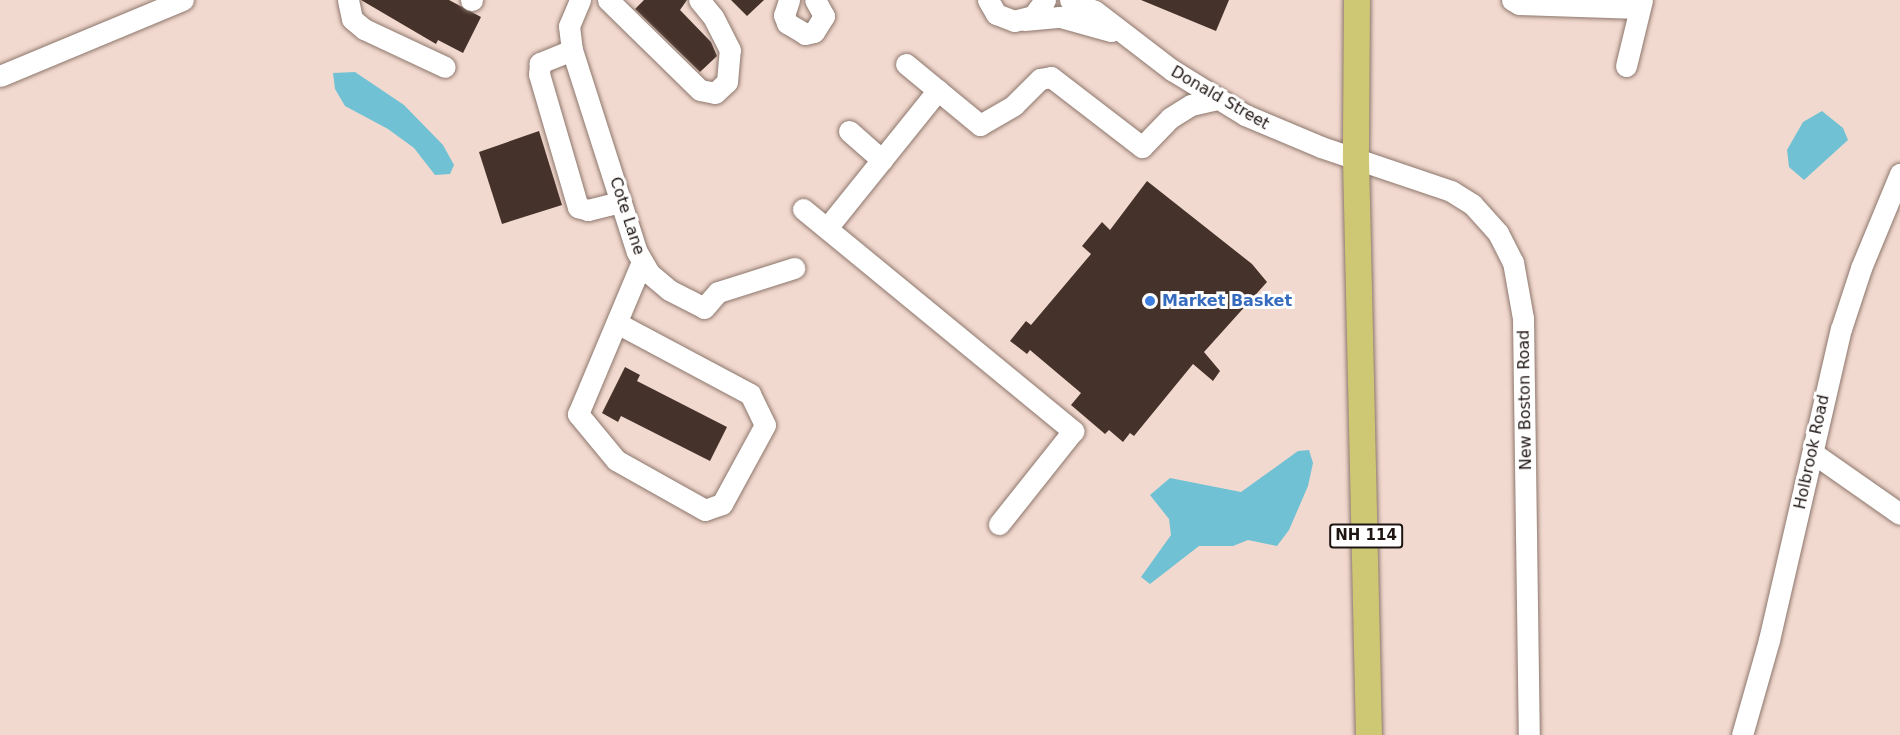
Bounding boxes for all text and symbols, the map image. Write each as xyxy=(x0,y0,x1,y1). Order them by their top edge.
street label: Donald Street xyxy=(1167,62,1273,134)
street label: Cote Lane xyxy=(605,175,649,257)
place label: Market Basket xyxy=(1162,291,1292,311)
marker: Market Basket xyxy=(1143,294,1157,308)
street label: New Boston Road xyxy=(1514,330,1536,470)
street label: Holbrook Road xyxy=(1790,393,1834,511)
road number: NH 114 xyxy=(1328,524,1404,548)

